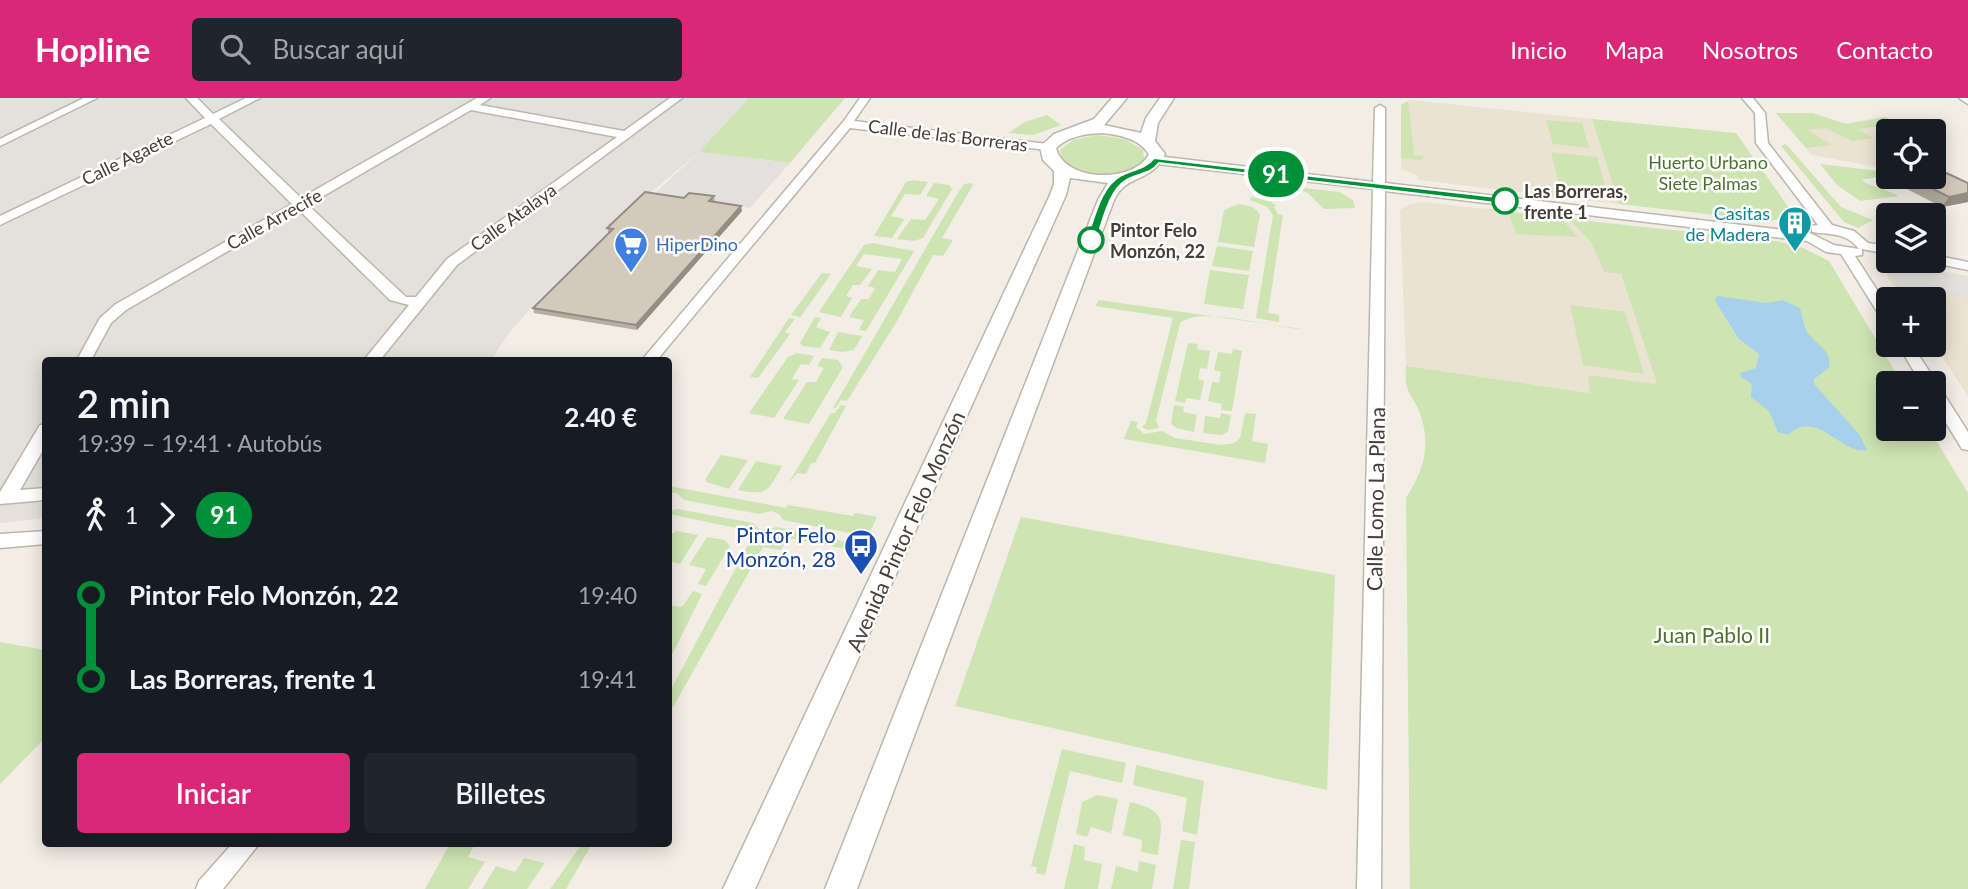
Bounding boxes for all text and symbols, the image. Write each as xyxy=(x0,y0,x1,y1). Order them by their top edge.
search box xyxy=(192,18,682,81)
text: Hopline xyxy=(35,29,150,69)
icon: search xyxy=(216,30,254,68)
text: Buscar aquí xyxy=(272,33,404,65)
text: Inicio xyxy=(1510,35,1567,64)
text: Mapa xyxy=(1605,35,1664,64)
text: Nosotros xyxy=(1702,35,1798,64)
text: Contacto xyxy=(1836,35,1933,64)
street label: Calle de las Borreras xyxy=(867,114,1029,156)
map controls xyxy=(1876,119,1946,441)
button: locate xyxy=(1876,119,1946,189)
street label: Calle Agaete xyxy=(78,126,176,190)
line badge: 91 xyxy=(1244,151,1308,197)
park label: Huerto Urbano Siete Palmas xyxy=(1648,151,1768,194)
text: 91 xyxy=(1262,159,1290,188)
street label: Calle Atalaya xyxy=(466,178,560,256)
place label: Las Borreras, frente 1 xyxy=(1524,180,1627,223)
street label: Calle Arrecife xyxy=(222,184,326,254)
marker: Las Borreras, frente 1 xyxy=(1492,188,1518,214)
place label: Casitas de Madera xyxy=(1685,202,1770,245)
button: layers xyxy=(1876,203,1946,273)
building icon: Casitas de Madera xyxy=(1776,204,1814,253)
place label: Pintor Felo Monzón, 22 xyxy=(1110,219,1205,262)
supermarket icon: HiperDino xyxy=(612,225,650,274)
marker: Pintor Felo Monzón, 22 xyxy=(1078,227,1104,253)
place label: HiperDino xyxy=(656,233,738,255)
button: + xyxy=(1876,287,1946,357)
button: − xyxy=(1876,371,1946,441)
text: 2 min xyxy=(77,380,171,426)
text: 2.40 € xyxy=(564,401,637,433)
street label: Avenida Pintor Felo Monzón xyxy=(841,407,969,655)
street label: Calle Lomo La Plana xyxy=(1361,407,1389,591)
text: 19:39 – 19:41 · Autobús xyxy=(77,429,322,457)
icon: walk xyxy=(77,496,115,534)
icon: forward xyxy=(148,496,186,534)
text: 91 xyxy=(210,500,238,529)
text: 1 xyxy=(125,501,138,529)
place label: Pintor Felo Monzón, 28 xyxy=(726,522,836,571)
bus stop icon: Pintor Felo Monzón, 28 xyxy=(842,527,880,576)
text: Pintor Felo Monzón, 22 xyxy=(129,579,399,611)
text: 19:40 xyxy=(578,581,637,609)
park label: Juan Pablo II xyxy=(1654,622,1770,647)
text: Las Borreras, frente 1 xyxy=(129,663,377,695)
text: 19:41 xyxy=(578,665,637,693)
button: Iniciar xyxy=(77,753,350,833)
button: Billetes xyxy=(364,753,637,833)

